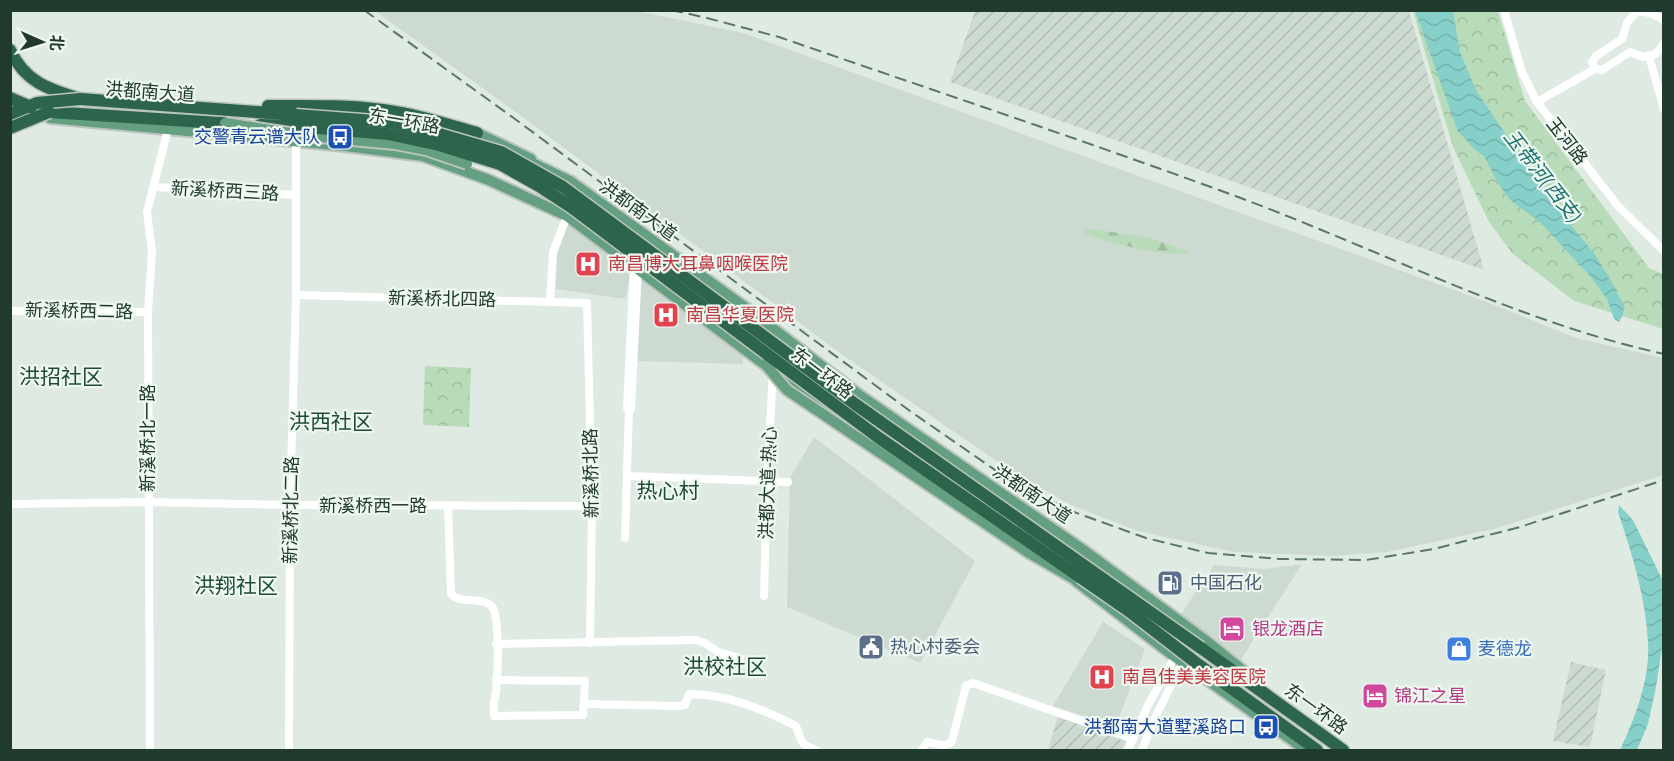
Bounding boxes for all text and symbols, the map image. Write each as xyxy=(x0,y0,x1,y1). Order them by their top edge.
north arrow xyxy=(12,12,72,72)
text: 北 xyxy=(45,34,67,51)
street label: 洪都南大道 xyxy=(104,77,196,108)
street label: 东一环路 xyxy=(366,103,442,140)
street label: 玉河路 xyxy=(1540,112,1593,170)
bus stop icon: 交警青云谱大队 xyxy=(325,122,355,152)
water label: 玉带河(西支) xyxy=(1497,124,1588,229)
place label: 交警青云谱大队 xyxy=(194,125,320,150)
street label: 洪都南大道 xyxy=(594,174,681,247)
street label: 新溪桥西三路 xyxy=(170,176,280,207)
hospital icon: 南昌博大耳鼻咽喉医院 xyxy=(573,249,603,279)
place label: 南昌博大耳鼻咽喉医院 xyxy=(608,252,788,277)
street label: 新溪桥北四路 xyxy=(388,286,496,313)
street label: 新溪桥西二路 xyxy=(25,298,133,325)
hospital icon: 南昌华夏医院 xyxy=(651,300,681,330)
place label: 南昌华夏医院 xyxy=(686,303,794,328)
street label: 东一环路 xyxy=(785,342,858,405)
district label: 洪招社区 xyxy=(19,362,103,392)
street label: 新溪桥北一路 xyxy=(136,384,161,492)
district label: 洪西社区 xyxy=(289,407,373,437)
street label: 洪都大道-热心 xyxy=(754,426,783,540)
street label: 新溪桥北路 xyxy=(578,428,605,518)
street label: 新溪桥北二路 xyxy=(278,456,305,564)
street label: 洪都南大道 xyxy=(987,459,1076,530)
district label: 热心村 xyxy=(637,476,700,506)
street label: 新溪桥西一路 xyxy=(319,494,427,519)
fuel station icon: 中国石化 xyxy=(1155,568,1185,598)
district label: 洪翔社区 xyxy=(194,571,278,601)
place label: 中国石化 xyxy=(1190,571,1262,596)
hotel icon: 银龙酒店 xyxy=(1217,614,1247,644)
place label: 银龙酒店 xyxy=(1252,617,1324,642)
public building icon: 热心村委会 xyxy=(856,632,886,662)
shop icon: 麦德龙 xyxy=(1444,634,1474,664)
place label: 热心村委会 xyxy=(890,635,980,660)
place label: 麦德龙 xyxy=(1478,637,1532,662)
district label: 洪校社区 xyxy=(683,652,767,682)
hospital icon: 南昌佳美美容医院 xyxy=(1087,662,1117,692)
place label: 南昌佳美美容医院 xyxy=(1122,665,1266,690)
street label: 东一环路 xyxy=(1279,678,1352,741)
hotel icon: 锦江之星 xyxy=(1360,681,1390,711)
place label: 锦江之星 xyxy=(1394,684,1466,709)
bus stop icon: 洪都南大道墅溪路口 xyxy=(1251,712,1281,742)
place label: 洪都南大道墅溪路口 xyxy=(1084,715,1246,740)

